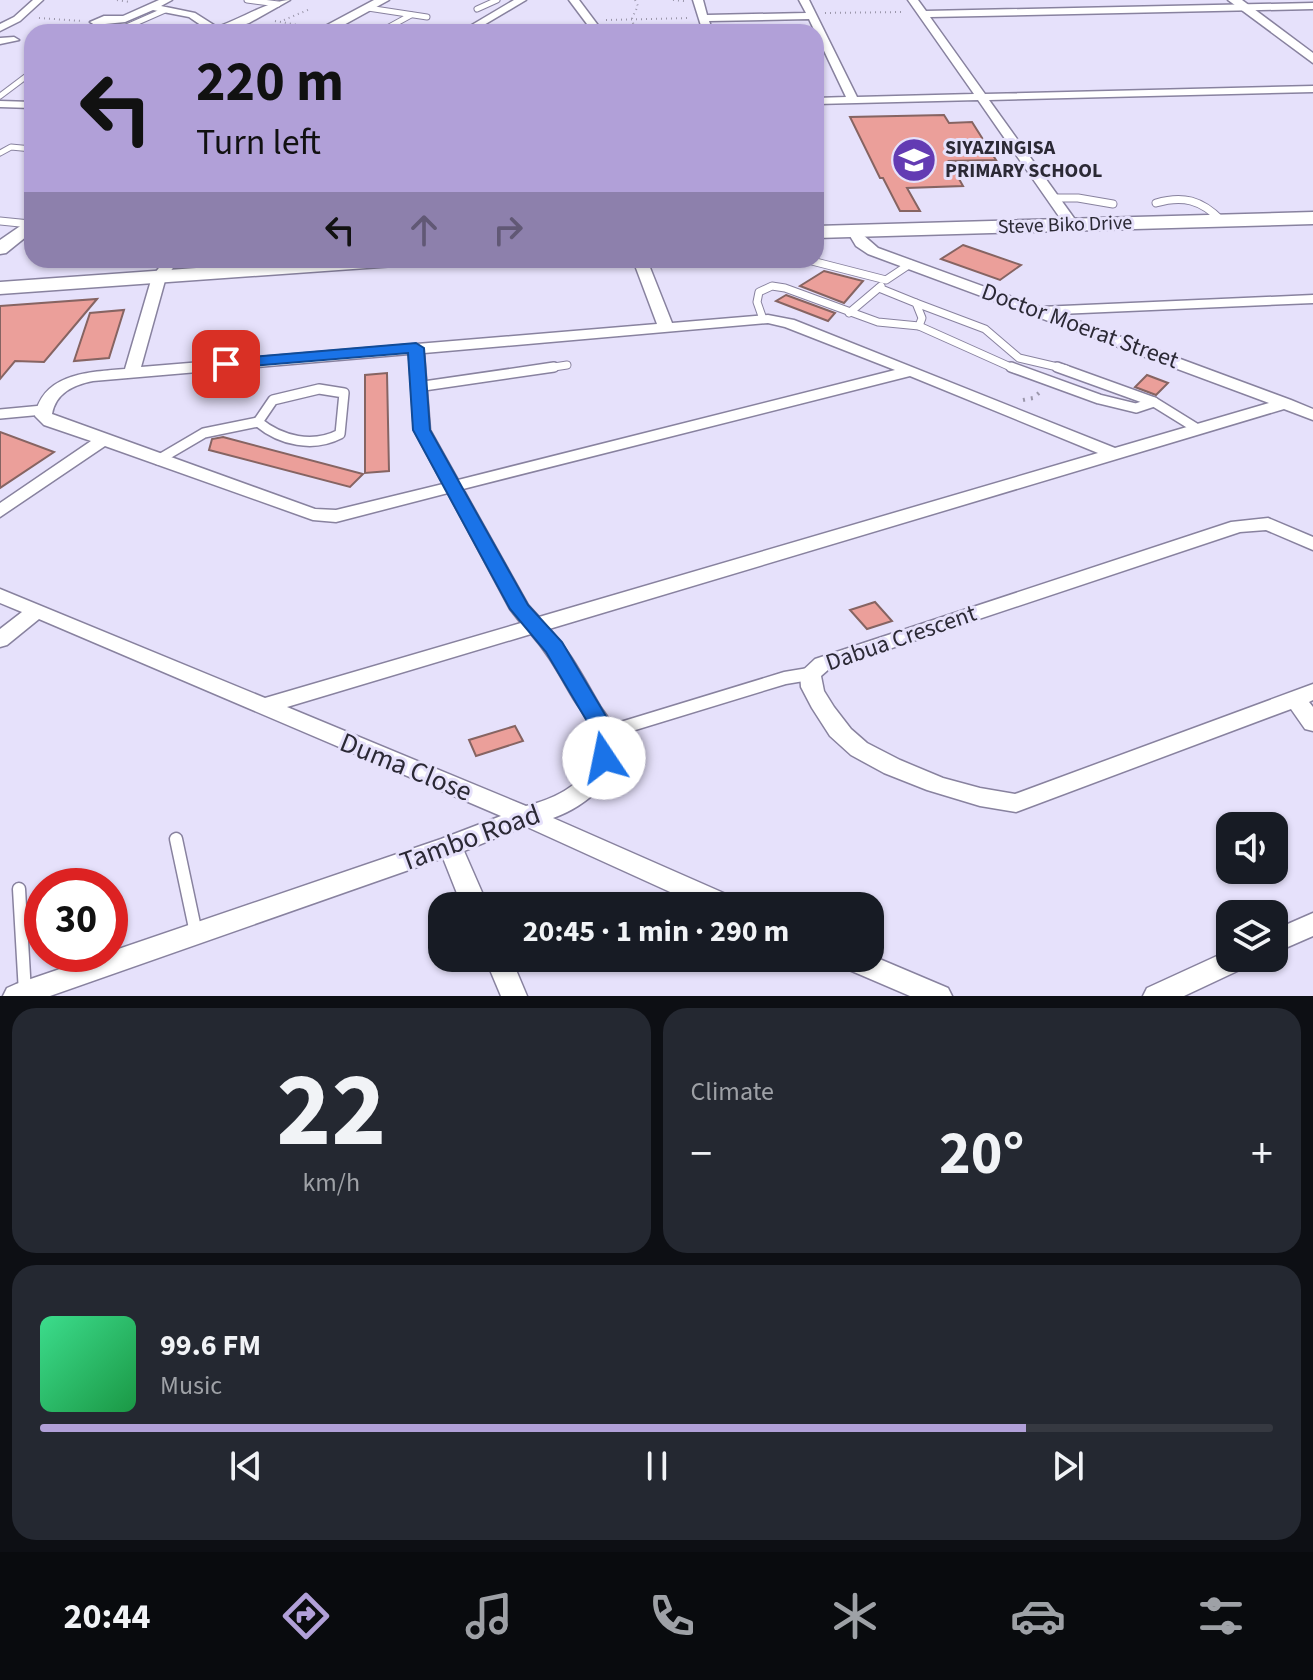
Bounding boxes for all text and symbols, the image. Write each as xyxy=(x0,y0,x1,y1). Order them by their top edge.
text: 220 m xyxy=(196,43,344,122)
icon: left xyxy=(64,56,168,160)
text: Turn left xyxy=(196,117,321,168)
place label: SIYAZINGISA PRIMARY SCHOOL xyxy=(945,134,1102,185)
school or university icon: SIYAZINGISA PRIMARY SCHOOL xyxy=(890,136,938,184)
icon: left xyxy=(318,208,362,252)
icon: ahead xyxy=(402,208,446,252)
icon: right xyxy=(486,208,530,252)
street label: Steve Biko Drive xyxy=(997,209,1133,241)
street label: Doctor Moerat Street xyxy=(977,274,1183,378)
pin xyxy=(192,330,260,398)
icon: arrive xyxy=(204,342,248,386)
street label: Dabua Crescent xyxy=(821,596,981,680)
position arrow xyxy=(562,716,646,800)
street label: Duma Close xyxy=(334,722,478,812)
street label: Tambo Road xyxy=(394,794,546,882)
map controls xyxy=(1216,812,1288,972)
button: sound xyxy=(1216,812,1288,884)
speed limit sign: 30 xyxy=(24,868,128,972)
button: layers xyxy=(1216,900,1288,972)
text: 20:45 · 1 min · 290 m xyxy=(523,910,789,953)
text: 22 xyxy=(276,1038,386,1186)
text: Climate xyxy=(691,1073,774,1110)
text: 20° xyxy=(939,1112,1024,1197)
text: − xyxy=(691,1123,712,1186)
text: + xyxy=(1251,1123,1273,1186)
text: km/h xyxy=(302,1164,360,1201)
text: 99.6 FM xyxy=(160,1324,261,1367)
text: Music xyxy=(160,1367,222,1404)
icon: previous xyxy=(224,1444,268,1488)
icon: pause xyxy=(635,1444,679,1488)
icon: next xyxy=(1046,1444,1090,1488)
icon: directions xyxy=(278,1588,334,1644)
icon: music xyxy=(461,1588,517,1644)
icon: phone xyxy=(644,1588,700,1644)
icon: climate xyxy=(827,1588,883,1644)
icon: car xyxy=(1010,1588,1066,1644)
icon: filters xyxy=(1193,1588,1249,1644)
text: 20:44 xyxy=(64,1591,150,1642)

